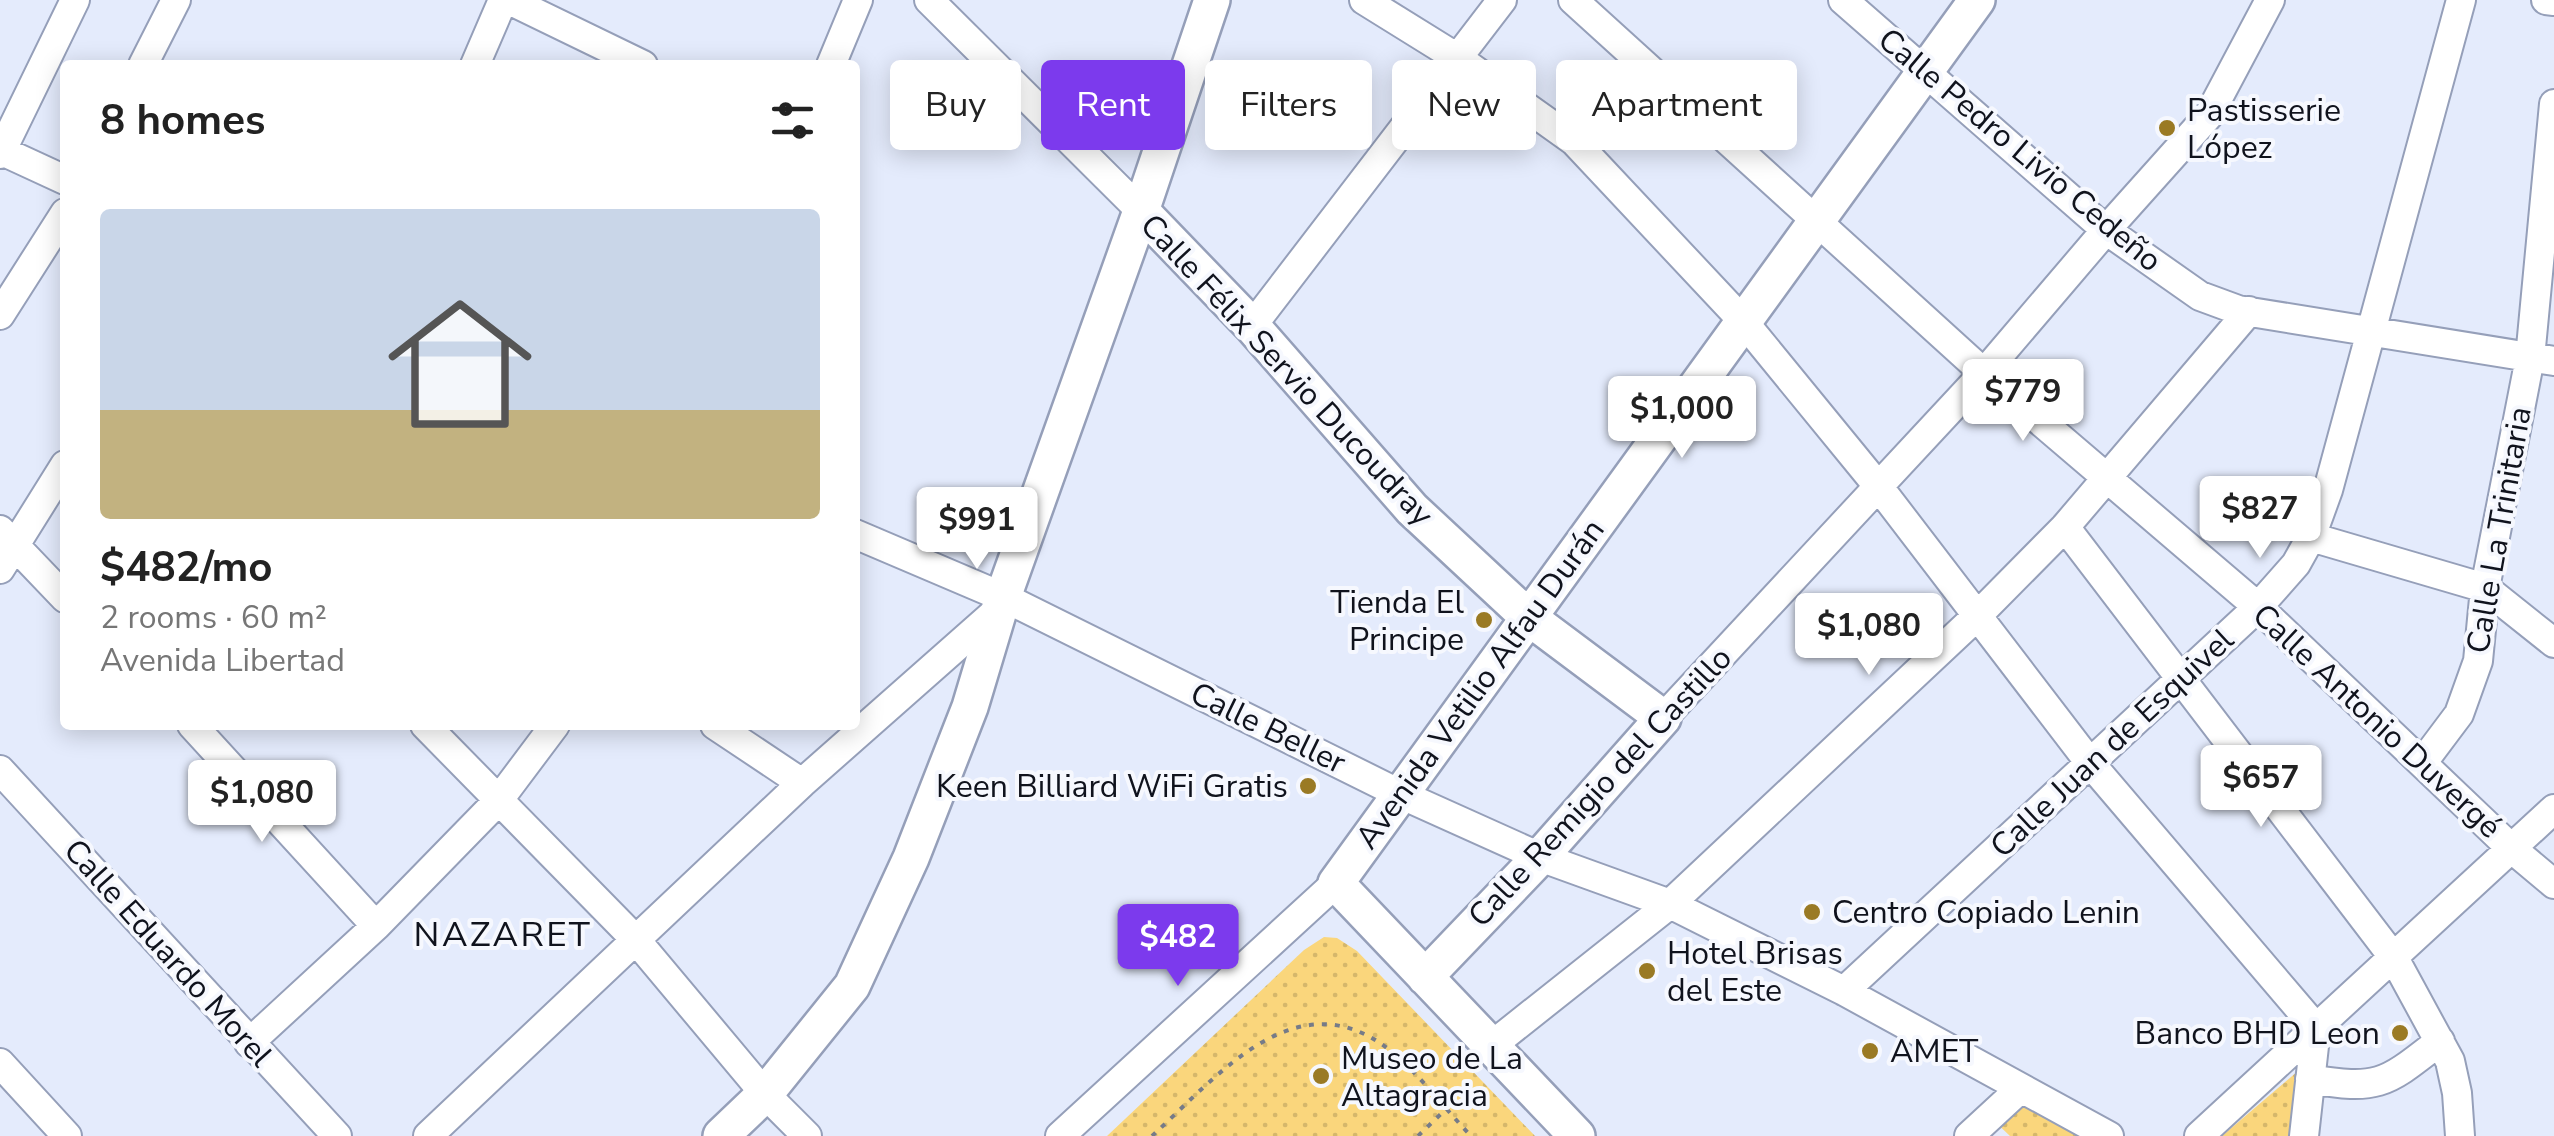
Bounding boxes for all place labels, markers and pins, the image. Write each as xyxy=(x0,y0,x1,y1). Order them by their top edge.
place label: Pastisserie López xyxy=(2187,89,2341,169)
marker: Pastisserie López xyxy=(2156,117,2178,139)
pin: $779 xyxy=(1964,359,2082,444)
pin: $1,000 xyxy=(1601,376,1763,461)
pin: $827 xyxy=(2201,476,2319,561)
pin: $991 xyxy=(918,487,1036,572)
place label: Tienda El Principe xyxy=(1330,581,1465,661)
pin: $1,080 xyxy=(1788,593,1950,678)
marker: Tienda El Principe xyxy=(1473,609,1495,631)
pin: $657 xyxy=(2202,745,2320,830)
pin: $1,080 xyxy=(181,760,343,845)
place label: Keen Billiard WiFi Gratis xyxy=(936,765,1288,808)
marker: Keen Billiard WiFi Gratis xyxy=(1297,775,1319,797)
place label: Centro Copiado Lenin xyxy=(1832,891,2140,934)
marker: Centro Copiado Lenin xyxy=(1801,901,1823,923)
pin: $482 xyxy=(1119,904,1237,989)
place label: Hotel Brisas del Este xyxy=(1667,932,1843,1012)
marker: Hotel Brisas del Este xyxy=(1636,960,1658,982)
place label: Banco BHD Leon xyxy=(2135,1012,2380,1055)
marker: Banco BHD Leon xyxy=(2389,1022,2411,1044)
place label: AMET xyxy=(1890,1030,1979,1073)
place label: Museo de La Altagracia xyxy=(1341,1037,1523,1117)
marker: AMET xyxy=(1859,1040,1881,1062)
marker: Museo de La Altagracia xyxy=(1310,1065,1332,1087)

